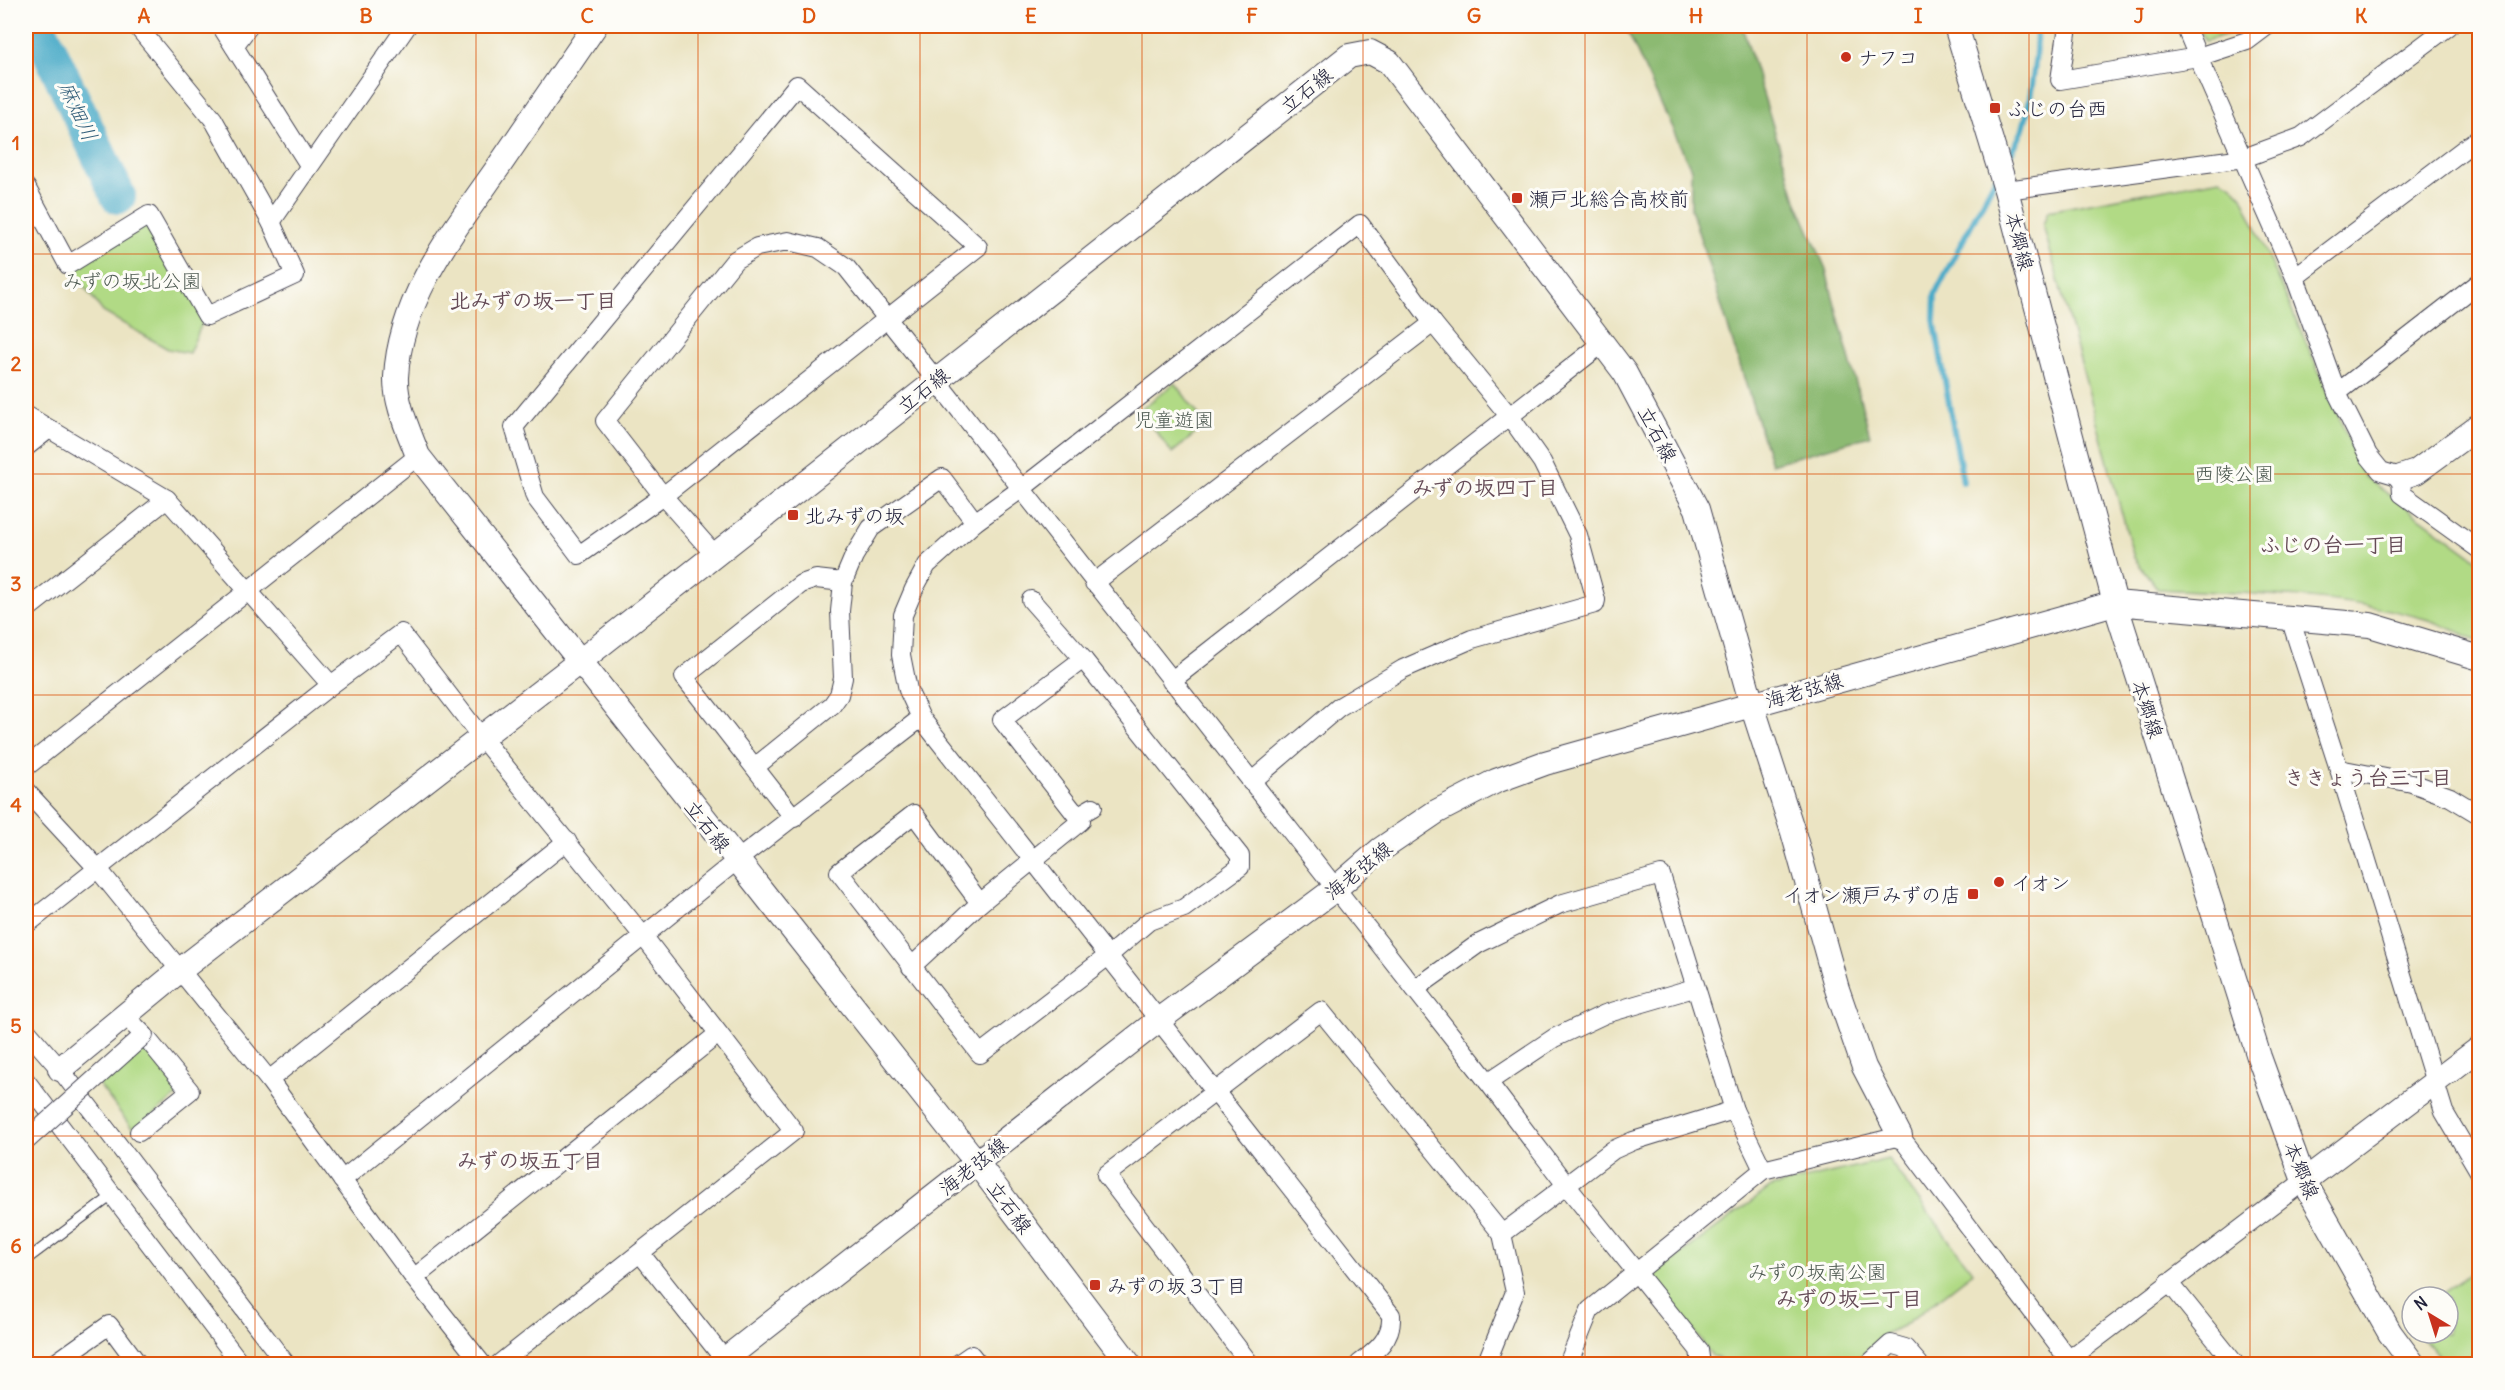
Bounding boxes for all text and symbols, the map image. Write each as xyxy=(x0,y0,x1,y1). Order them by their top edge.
text: A xyxy=(138,3,151,28)
text: B xyxy=(359,3,373,28)
text: C xyxy=(580,3,594,28)
text: D xyxy=(802,3,816,28)
text: E xyxy=(1025,3,1037,28)
text: F xyxy=(1246,3,1258,28)
text: G xyxy=(1467,3,1481,28)
text: H xyxy=(1689,3,1703,28)
text: I xyxy=(1914,3,1923,28)
text: J xyxy=(2134,3,2145,28)
text: K xyxy=(2355,3,2368,28)
place label: ナフコ xyxy=(1858,45,1918,70)
marker: ナフコ xyxy=(1839,50,1853,64)
street label: 立石線 xyxy=(1275,62,1337,118)
water label: 麻畑川 xyxy=(52,77,104,145)
place label: ふじの台西 xyxy=(2007,96,2107,121)
marker: ふじの台西 xyxy=(1988,101,2002,115)
text: 1 xyxy=(12,130,20,155)
place label: 瀬戸北総合高校前 xyxy=(1529,186,1689,211)
marker: 瀬戸北総合高校前 xyxy=(1510,191,1524,205)
street label: 本郷線 xyxy=(2000,209,2040,273)
park label: みずの坂北公園 xyxy=(62,268,202,293)
district label: 北みずの坂一丁目 xyxy=(449,287,617,314)
text: 2 xyxy=(11,351,22,376)
street label: 立石線 xyxy=(892,362,954,418)
street label: 立石線 xyxy=(1633,402,1683,466)
park label: 児童遊園 xyxy=(1134,407,1214,432)
park label: 西陵公園 xyxy=(2194,461,2274,486)
district label: みずの坂四丁目 xyxy=(1412,474,1558,501)
place label: 北みずの坂 xyxy=(805,503,904,528)
marker: 北みずの坂 xyxy=(786,508,800,522)
district label: ふじの台一丁目 xyxy=(2260,531,2407,558)
text: 3 xyxy=(10,571,22,596)
street label: 海老弦線 xyxy=(1762,667,1846,713)
street label: 本郷線 xyxy=(2127,677,2169,741)
district label: ききょう台三丁目 xyxy=(2284,764,2452,791)
text: 4 xyxy=(10,792,22,817)
street label: 立石線 xyxy=(680,795,736,857)
street label: 海老弦線 xyxy=(1319,835,1397,905)
place label: イオン xyxy=(2011,870,2070,895)
marker: イオン xyxy=(1992,875,2006,889)
place label: イオン瀬戸みずの店 xyxy=(1783,882,1961,907)
marker: イオン瀬戸みずの店 xyxy=(1966,887,1980,901)
text: 5 xyxy=(10,1013,22,1038)
street label: 海老弦線 xyxy=(934,1132,1012,1200)
street label: 本郷線 xyxy=(2279,1138,2325,1202)
district label: みずの坂五丁目 xyxy=(457,1147,603,1174)
street label: 立石線 xyxy=(982,1176,1038,1238)
text: 6 xyxy=(10,1233,22,1258)
park label: みずの坂南公園 xyxy=(1747,1259,1887,1284)
place label: みずの坂３丁目 xyxy=(1107,1273,1246,1298)
marker: みずの坂３丁目 xyxy=(1088,1278,1102,1292)
district label: みずの坂二丁目 xyxy=(1776,1285,1922,1312)
north arrow xyxy=(2400,1285,2460,1345)
text: N xyxy=(2410,1292,2431,1314)

